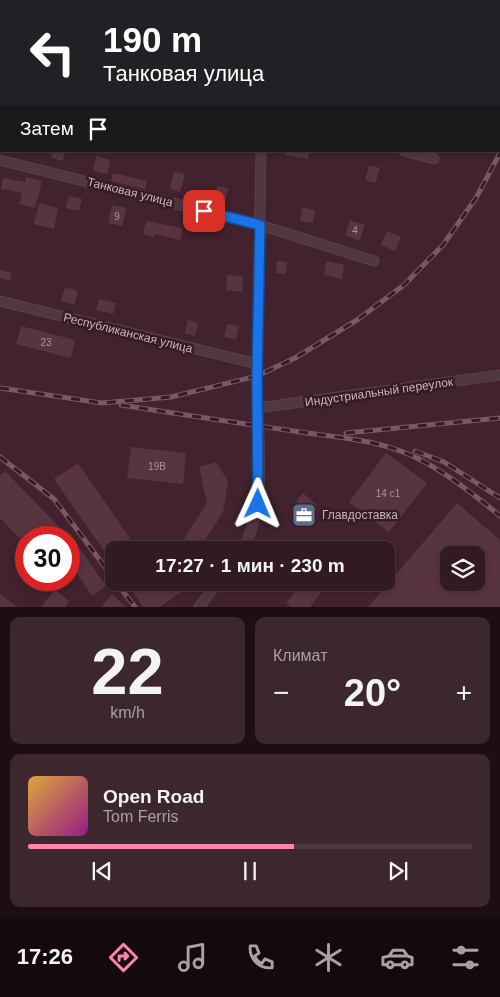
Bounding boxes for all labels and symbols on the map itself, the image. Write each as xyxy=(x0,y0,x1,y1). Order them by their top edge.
street label: Танковая улица xyxy=(86,175,175,210)
pin xyxy=(183,190,225,232)
house number: 9 xyxy=(114,211,120,222)
house number: 4 xyxy=(352,225,358,236)
street label: Республиканская улица xyxy=(62,310,194,356)
house number: 23 xyxy=(40,337,52,348)
street label: Индустриальный переулок xyxy=(304,375,455,409)
house number: 19В xyxy=(148,461,166,472)
position arrow xyxy=(231,477,283,529)
house number: 14 с1 xyxy=(376,488,401,499)
office icon: Главдоставка xyxy=(291,502,317,528)
place label: Главдоставка xyxy=(322,508,398,522)
speed limit sign: 30 xyxy=(15,526,80,591)

